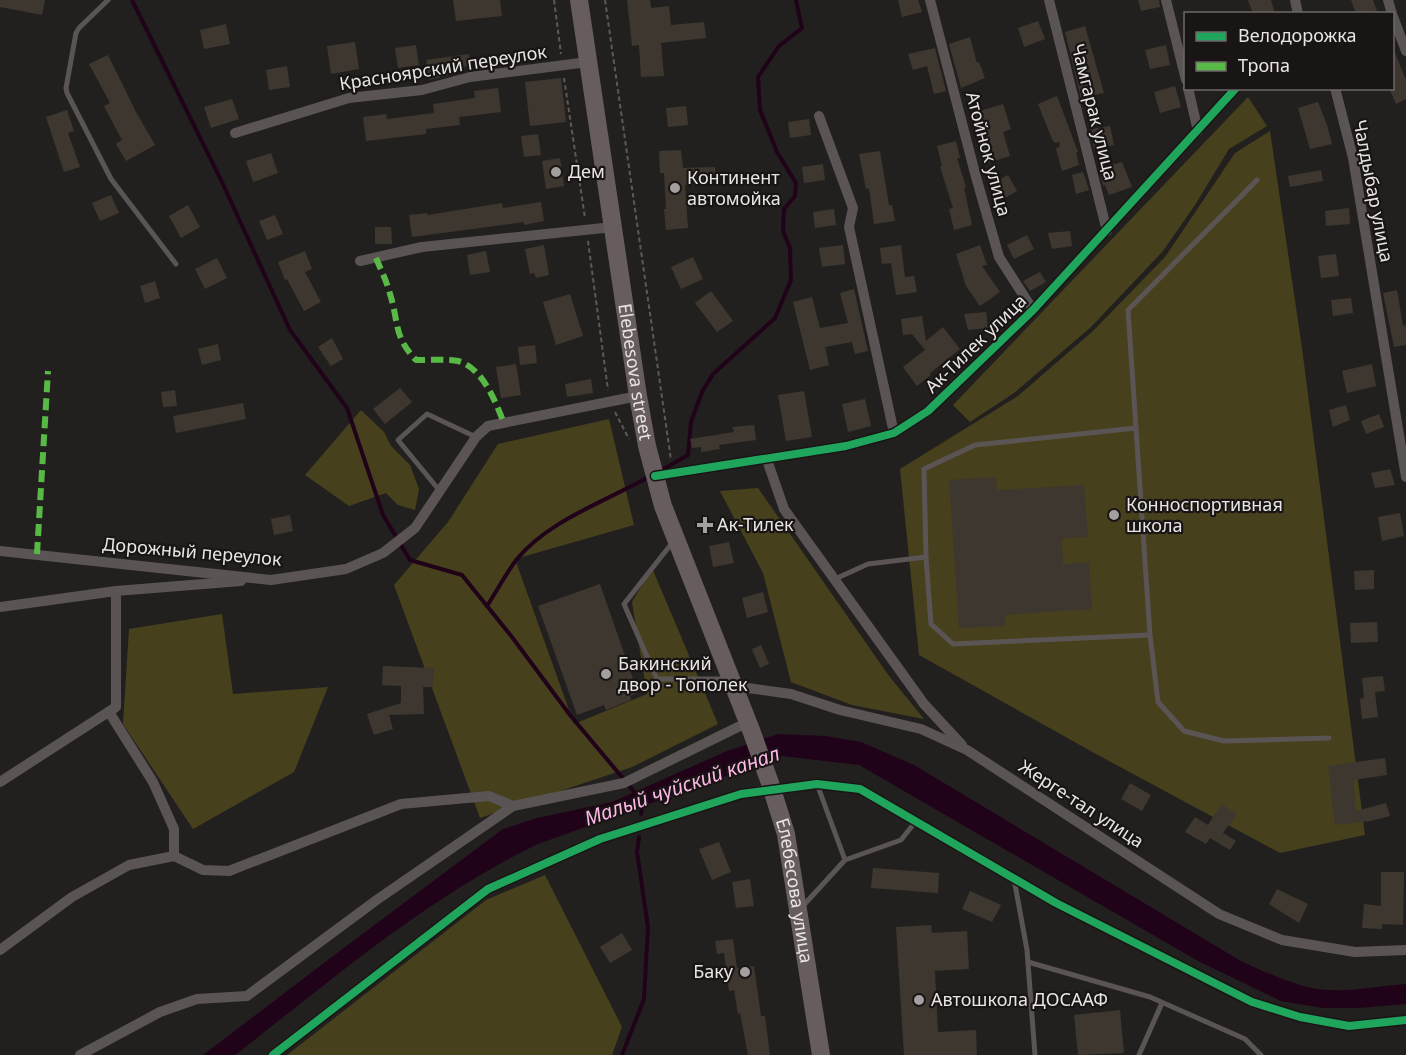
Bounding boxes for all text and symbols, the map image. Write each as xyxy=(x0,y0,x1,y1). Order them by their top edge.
legend xyxy=(1184,12,1394,90)
text: Велодорожка xyxy=(1238,23,1356,47)
street label: Красноярский переулок xyxy=(337,39,549,95)
street label: Чамгарак улица xyxy=(1066,41,1124,183)
text: Тропа xyxy=(1238,53,1290,77)
street label: Атойнок улица xyxy=(961,89,1017,219)
street label: Чалдыбар улица xyxy=(1348,118,1400,264)
place label: Дем xyxy=(568,159,605,183)
marker: Дем xyxy=(549,165,563,179)
place label: Континент автомойка xyxy=(687,165,781,210)
marker: Континент автомойка xyxy=(668,181,682,195)
street label: Ак-Тилек улица xyxy=(919,289,1031,398)
street label: Elebesova street xyxy=(613,302,659,442)
place label: Конноспортивная школа xyxy=(1126,492,1283,537)
marker: Конноспортивная школа xyxy=(1107,508,1121,522)
place label: Ак-Тилек xyxy=(717,512,794,536)
marker: Ак-Тилек xyxy=(698,518,712,532)
street label: Дорожный переулок xyxy=(102,531,283,571)
place label: Бакинский двор - Тополек xyxy=(618,651,748,696)
marker: Бакинский двор - Тополек xyxy=(599,667,613,681)
water label: Малый чуйский канал xyxy=(581,739,783,832)
street label: Жерге-тал улица xyxy=(1014,754,1149,853)
street label: Елебесова улица xyxy=(771,815,819,965)
place label: Баку xyxy=(693,959,734,983)
marker: Баку xyxy=(738,965,752,979)
place label: Автошкола ДОСААФ xyxy=(931,987,1108,1011)
marker: Автошкола ДОСААФ xyxy=(912,993,926,1007)

